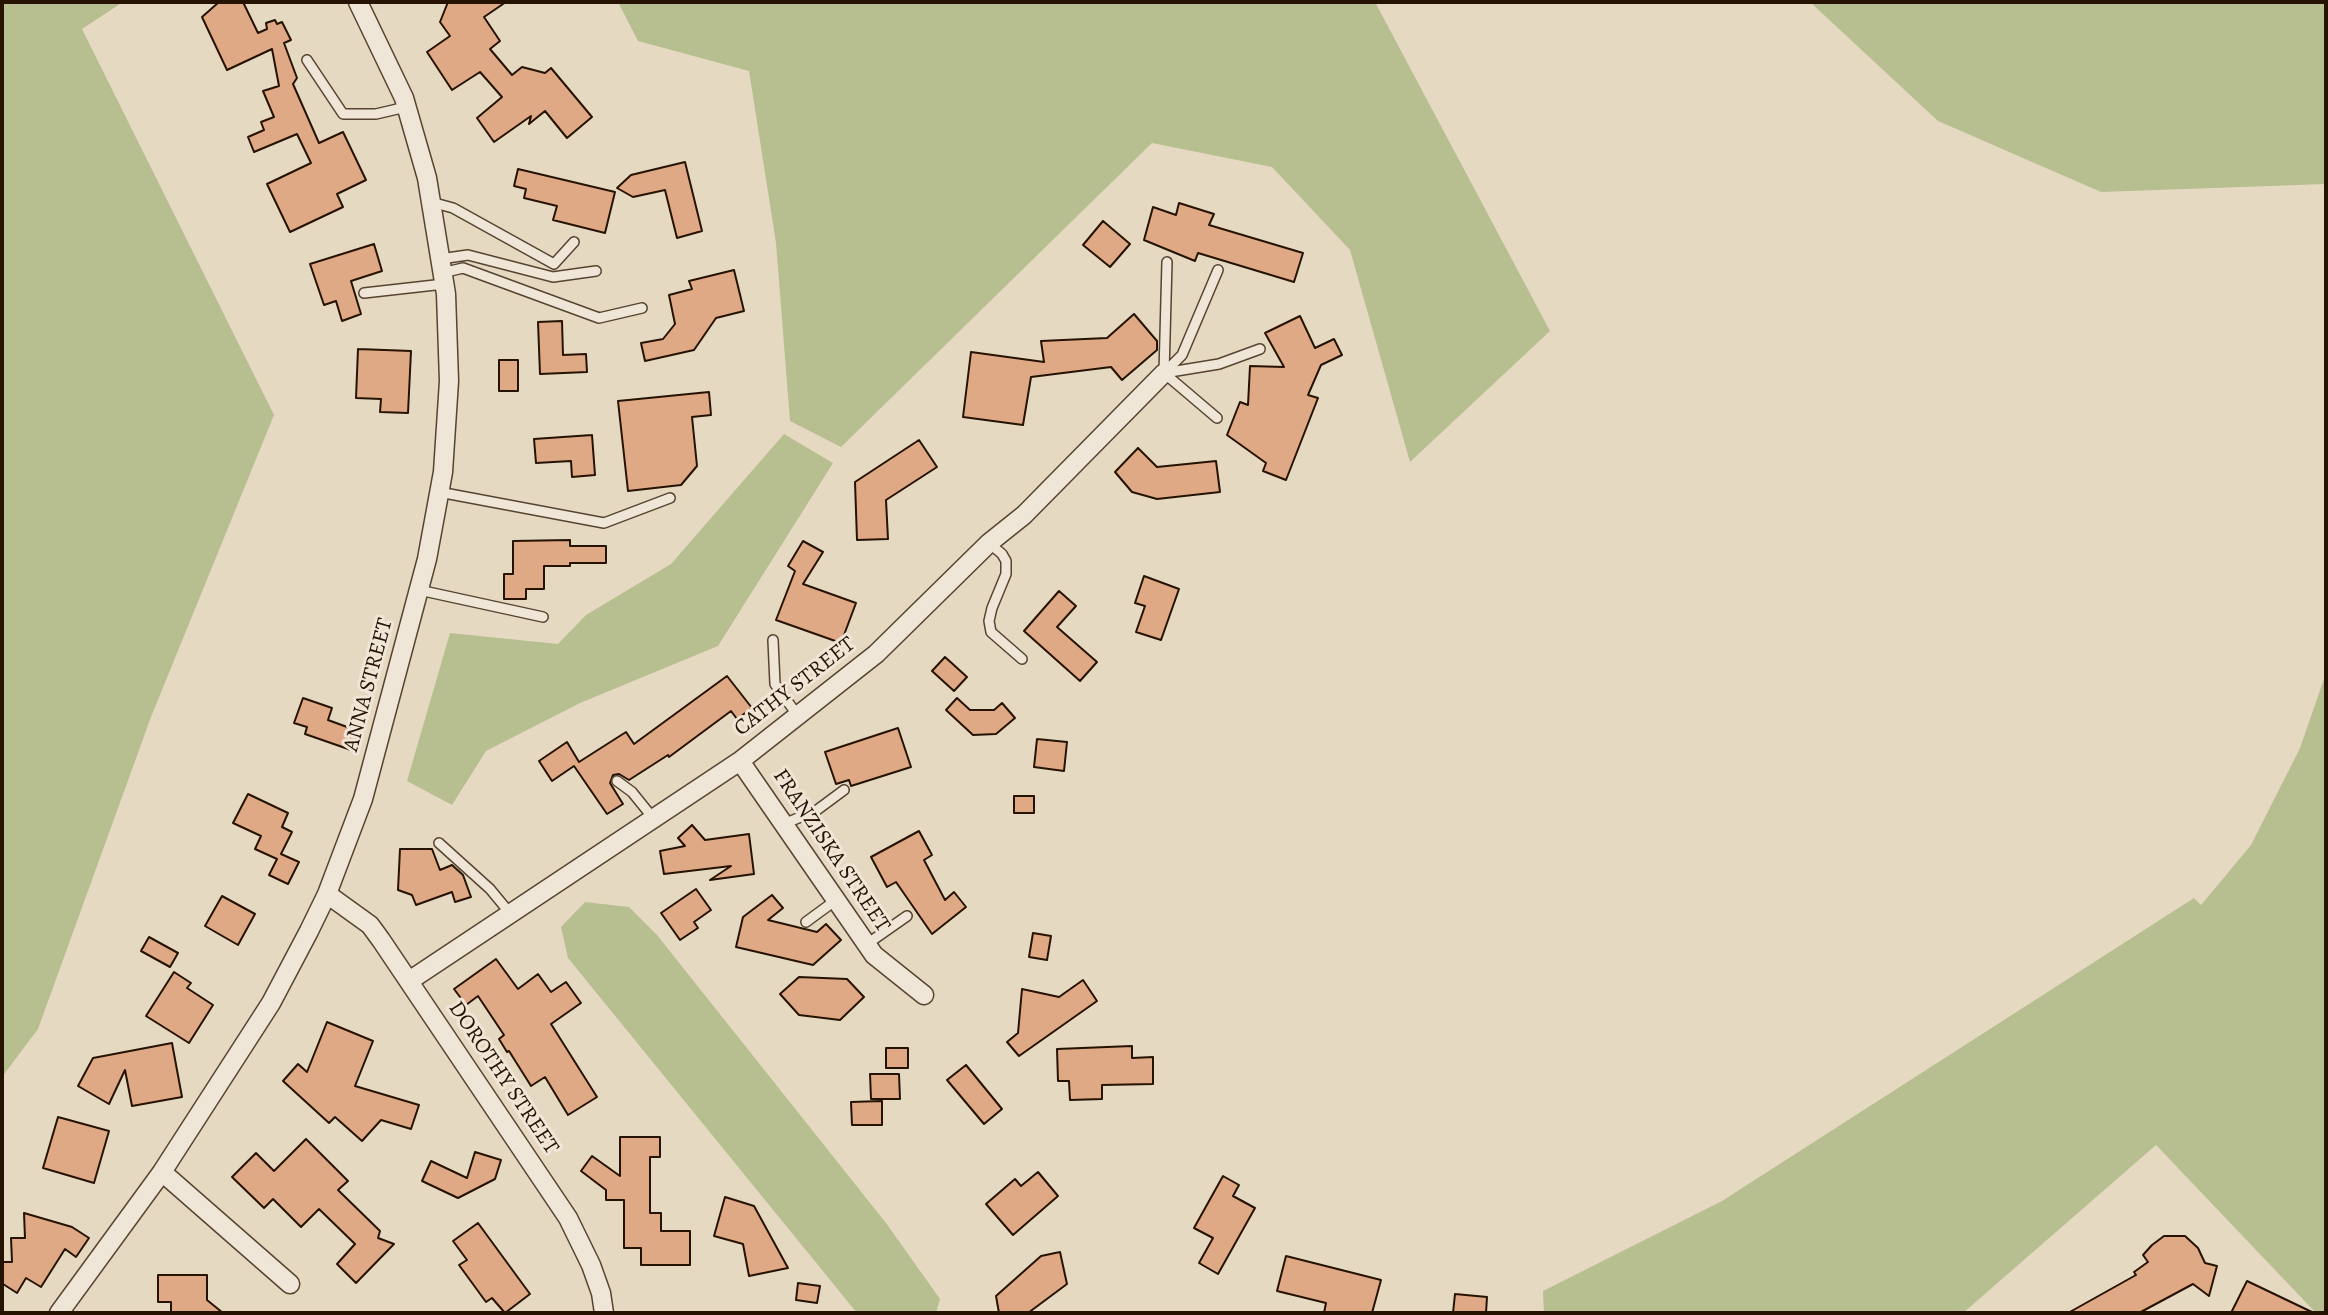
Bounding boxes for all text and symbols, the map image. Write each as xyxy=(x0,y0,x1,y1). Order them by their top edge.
street label: ANNA STREET xyxy=(339,616,399,754)
street label: CATHY STREET xyxy=(729,632,861,742)
street label: FRANZISKA STREET xyxy=(767,764,895,938)
street label: DOROTHY STREET xyxy=(442,997,564,1159)

